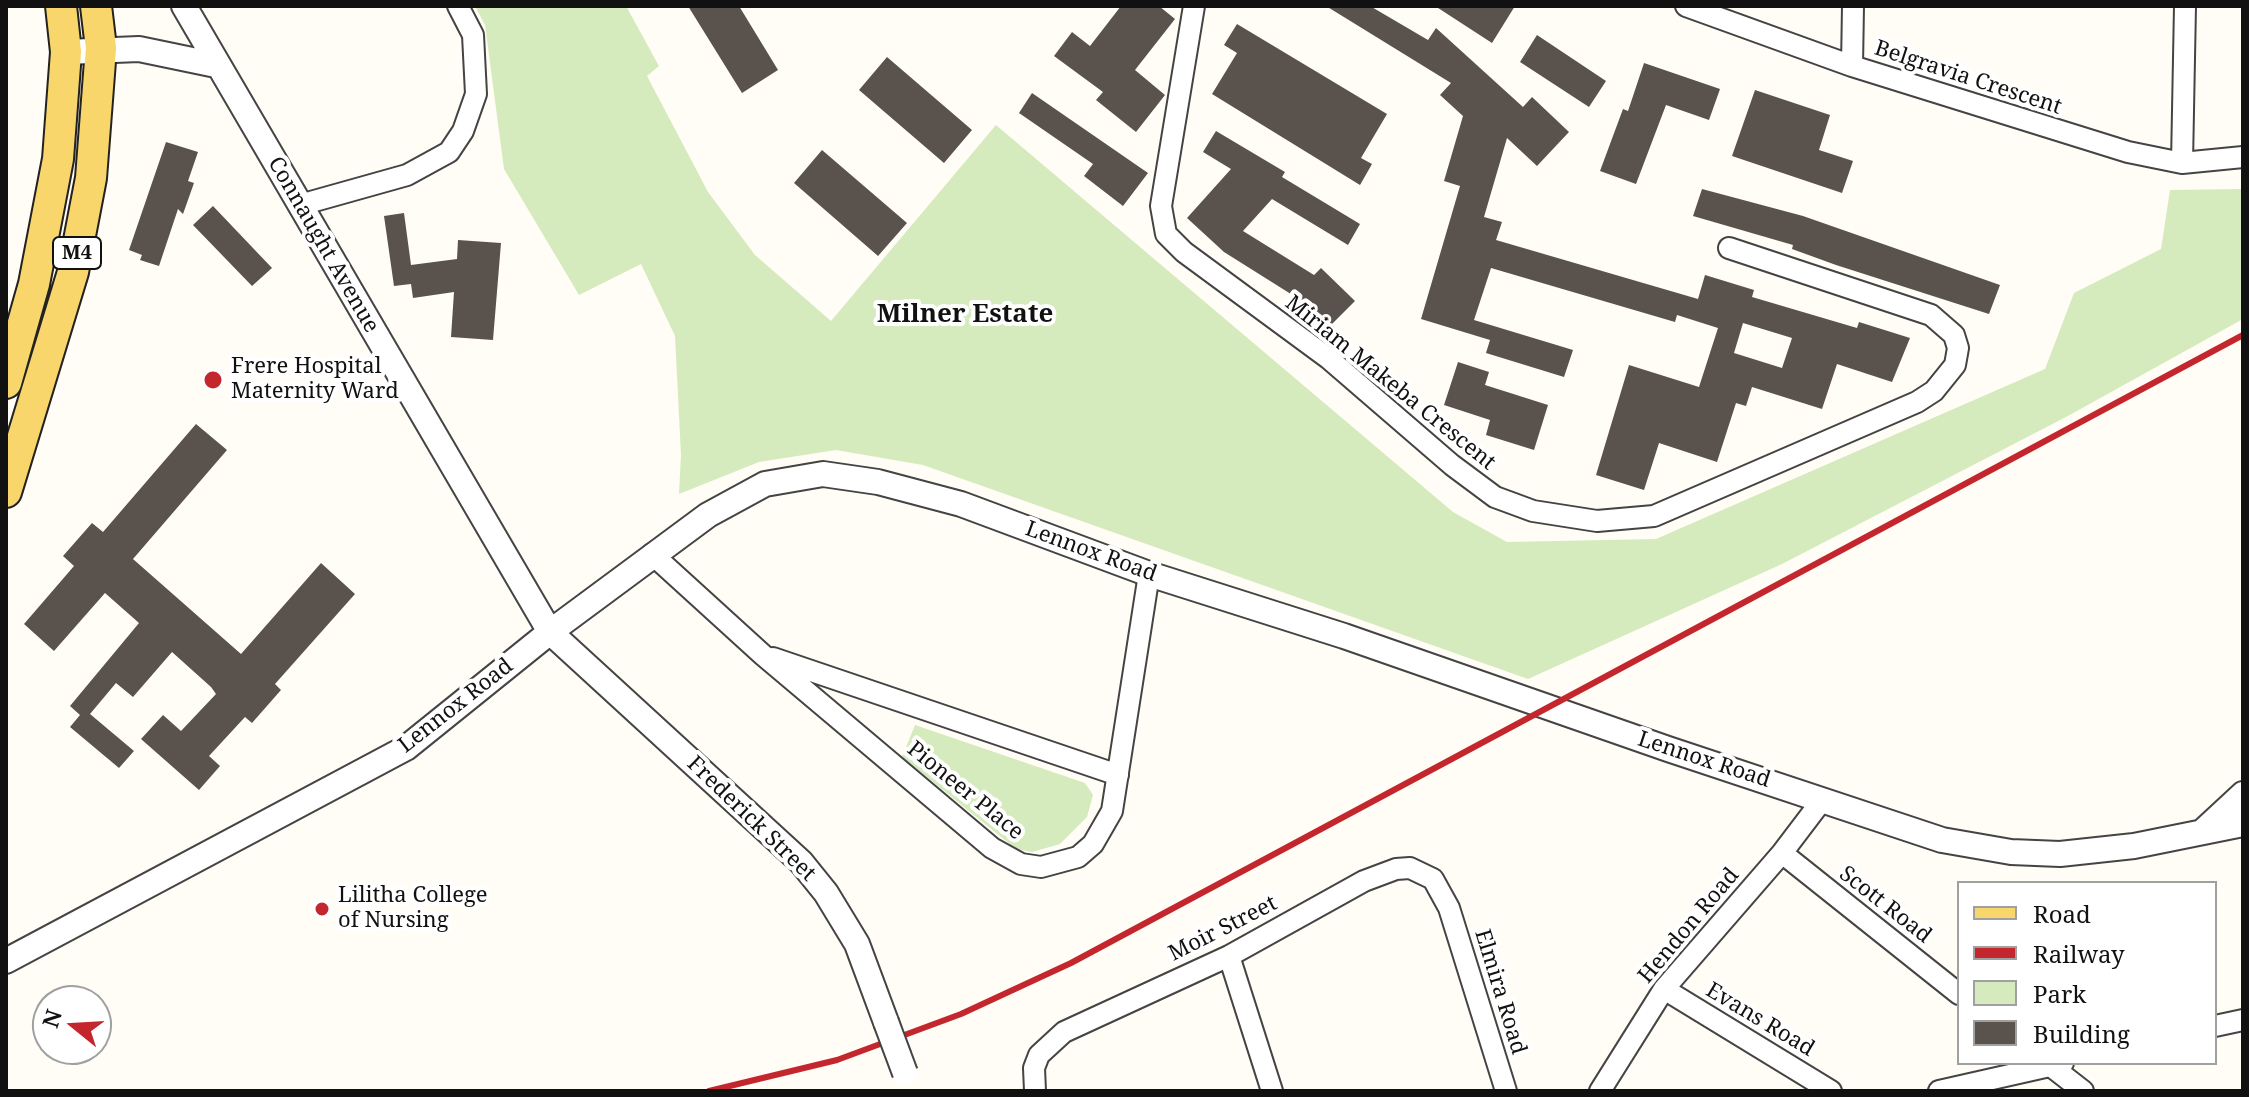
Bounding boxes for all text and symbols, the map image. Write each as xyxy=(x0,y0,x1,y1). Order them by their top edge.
street label: Belgravia Crescent xyxy=(1871,35,2065,121)
street label: Connaught Avenue xyxy=(262,152,384,338)
road number: M4 xyxy=(53,237,101,269)
street label: Miriam Makeba Crescent xyxy=(1280,290,1500,476)
district label: Milner Estate xyxy=(877,299,1053,331)
place label: Frere Hospital Maternity Ward xyxy=(231,354,399,406)
marker: Frere Hospital Maternity Ward xyxy=(202,369,224,391)
street label: Lennox Road xyxy=(1022,516,1160,588)
street label: Lennox Road xyxy=(393,653,519,759)
street label: Lennox Road xyxy=(1634,726,1774,794)
street label: Pioneer Place xyxy=(902,736,1028,846)
street label: Frederick Street xyxy=(681,751,821,887)
street label: Scott Road xyxy=(1834,861,1936,949)
street label: Hendon Road xyxy=(1633,863,1745,989)
legend xyxy=(1957,881,2217,1065)
place label: Lilitha College of Nursing xyxy=(338,883,488,934)
street label: Moir Street xyxy=(1165,890,1281,968)
text: Road xyxy=(2033,897,2091,930)
marker: Lilitha College of Nursing xyxy=(313,900,331,918)
street label: Elmira Road xyxy=(1468,926,1532,1058)
text: Railway xyxy=(2033,937,2125,970)
street label: Evans Road xyxy=(1701,977,1819,1063)
text: Park xyxy=(2033,977,2086,1010)
north arrow xyxy=(32,985,112,1065)
text: N xyxy=(34,1005,68,1031)
text: Building xyxy=(2033,1017,2130,1050)

